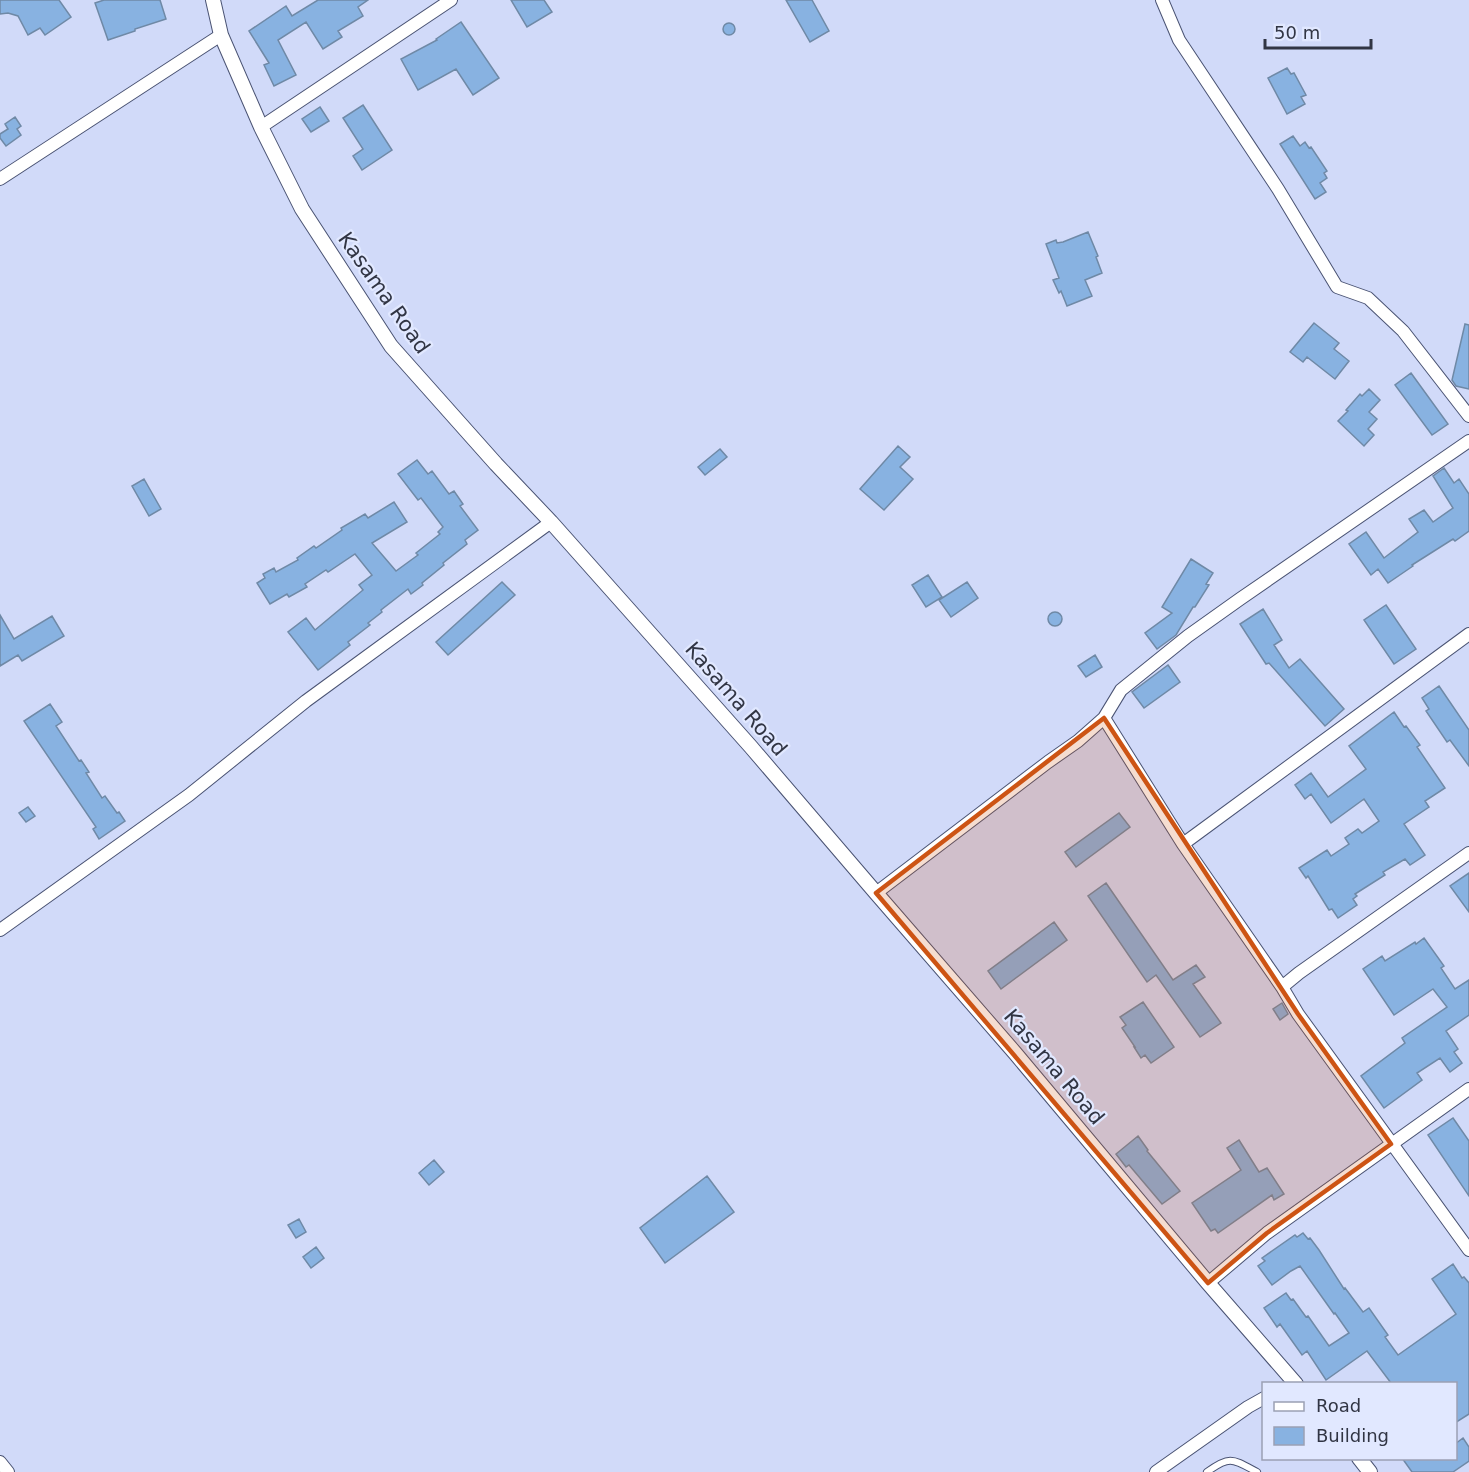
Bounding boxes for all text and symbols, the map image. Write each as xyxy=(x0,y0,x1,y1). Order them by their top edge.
scale bar xyxy=(1265,12,1372,50)
text: 50 m xyxy=(1274,22,1320,43)
street label: Kasama Road xyxy=(333,228,435,358)
street label: Kasama Road xyxy=(680,637,792,761)
street label: Kasama Road xyxy=(999,1005,1109,1129)
legend xyxy=(1262,1382,1457,1460)
text: Road xyxy=(1316,1395,1361,1416)
text: Building xyxy=(1316,1425,1389,1446)

